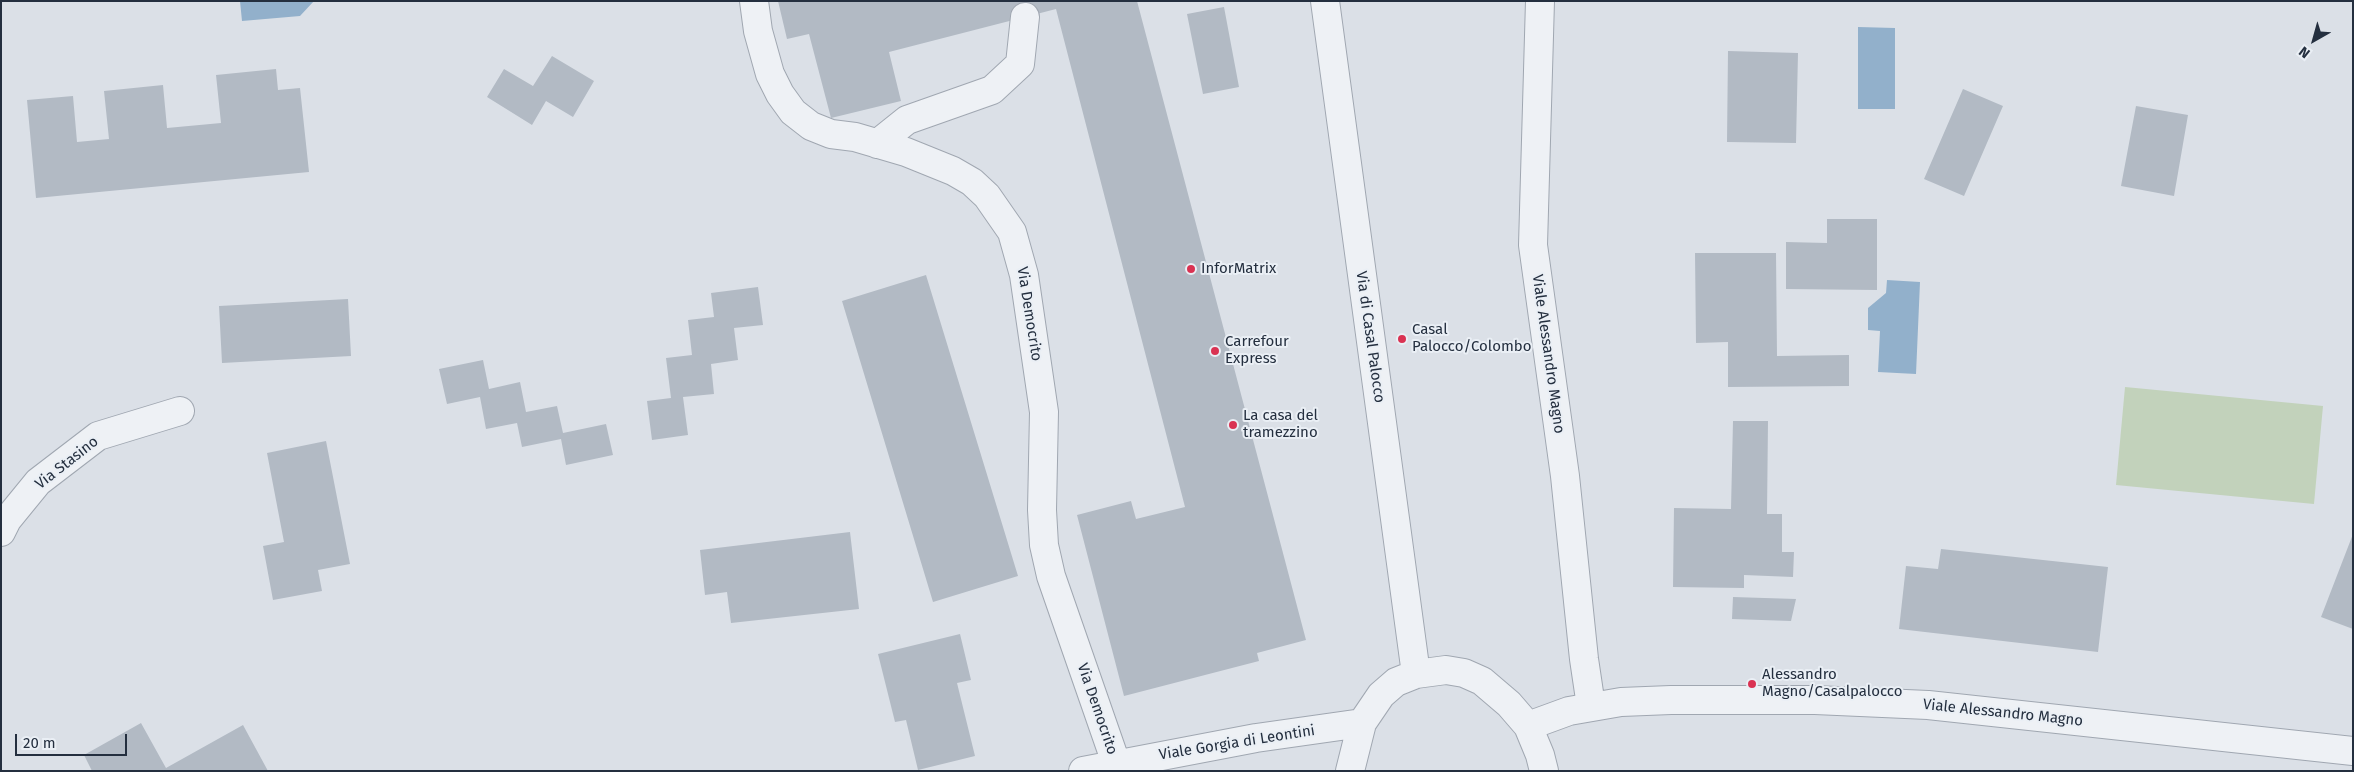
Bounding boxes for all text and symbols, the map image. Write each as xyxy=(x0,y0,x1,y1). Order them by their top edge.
north arrow xyxy=(2289,15,2339,65)
text: N xyxy=(2296,43,2313,62)
place label: InforMatrix xyxy=(1201,260,1276,278)
marker: InforMatrix xyxy=(1185,263,1197,275)
street label: Via Democrito xyxy=(1013,266,1045,362)
street label: Via di Casal Palocco xyxy=(1352,270,1388,404)
street label: Viale Alessandro Magno xyxy=(1528,273,1568,435)
place label: Casal Palocco/Colombo xyxy=(1412,321,1531,356)
place label: Carrefour Express xyxy=(1225,333,1289,368)
marker: Casal Palocco/Colombo xyxy=(1396,333,1408,345)
marker: Carrefour Express xyxy=(1209,345,1221,357)
place label: La casa del tramezzino xyxy=(1243,407,1318,442)
marker: La casa del tramezzino xyxy=(1227,419,1239,431)
street label: Via Stasino xyxy=(32,433,102,493)
street label: Via Democrito xyxy=(1073,661,1121,757)
place label: Alessandro Magno/Casalpalocco xyxy=(1762,666,1902,701)
marker: Alessandro Magno/Casalpalocco xyxy=(1746,678,1758,690)
street label: Viale Alessandro Magno xyxy=(1922,696,2084,730)
street label: Viale Gorgia di Leontini xyxy=(1158,722,1316,764)
scale bar xyxy=(18,724,130,756)
text: 20 m xyxy=(23,734,56,752)

